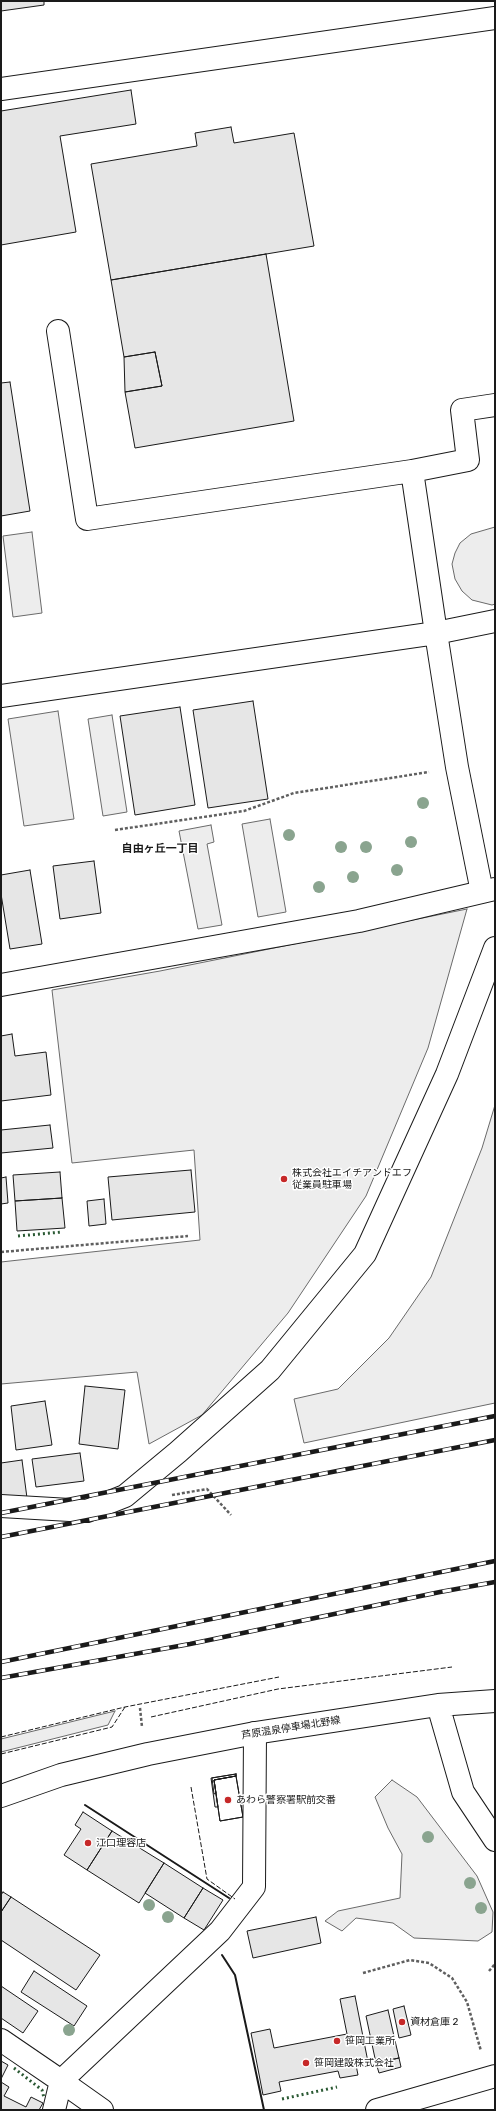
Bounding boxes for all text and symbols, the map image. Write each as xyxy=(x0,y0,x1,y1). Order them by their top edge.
district label: 自由ヶ丘一丁目 xyxy=(122,842,198,856)
place label: 株式会社エイチアンドエフ 従業員駐車場 xyxy=(292,1167,412,1190)
marker: 株式会社エイチアンドエフ 従業員駐車場 xyxy=(279,1174,289,1184)
street label: 芦原温泉停車場北野線 xyxy=(241,1714,341,1742)
place label: あわら警察署駅前交番 xyxy=(236,1794,336,1806)
marker: あわら警察署駅前交番 xyxy=(223,1795,233,1805)
place label: 江口理容店 xyxy=(96,1837,146,1849)
marker: 江口理容店 xyxy=(83,1838,93,1848)
place label: 資材倉庫 2 xyxy=(410,2016,458,2028)
marker: 資材倉庫 2 xyxy=(397,2017,407,2027)
place label: 笹岡工業所 xyxy=(345,2035,395,2047)
marker: 笹岡工業所 xyxy=(332,2036,342,2046)
place label: 笹岡建設株式会社 xyxy=(314,2057,394,2069)
marker: 笹岡建設株式会社 xyxy=(301,2058,311,2068)

